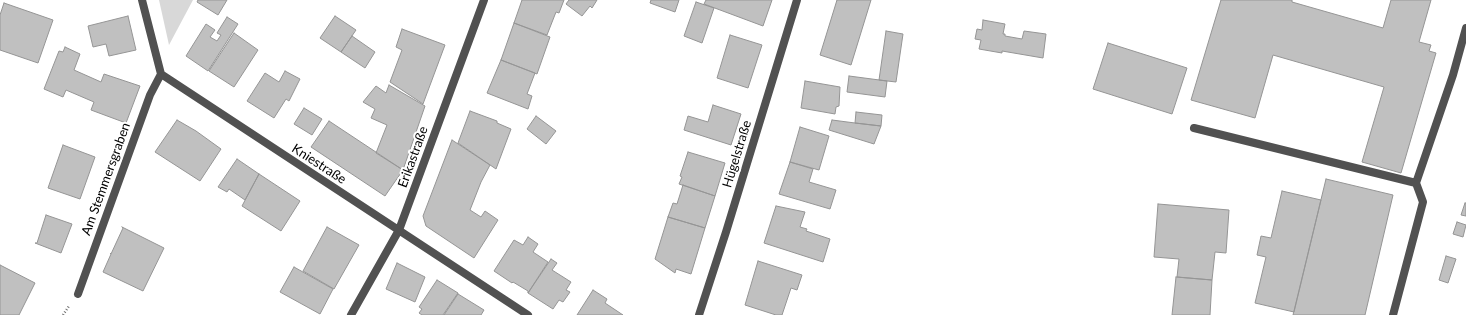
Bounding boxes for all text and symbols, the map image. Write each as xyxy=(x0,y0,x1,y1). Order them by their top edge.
street label: Hügelstraße xyxy=(719,119,755,189)
street label: Am Stemmersgraben xyxy=(78,121,134,237)
street label: Erikastraße xyxy=(395,124,431,190)
street label: Kniestraße xyxy=(289,141,349,187)

